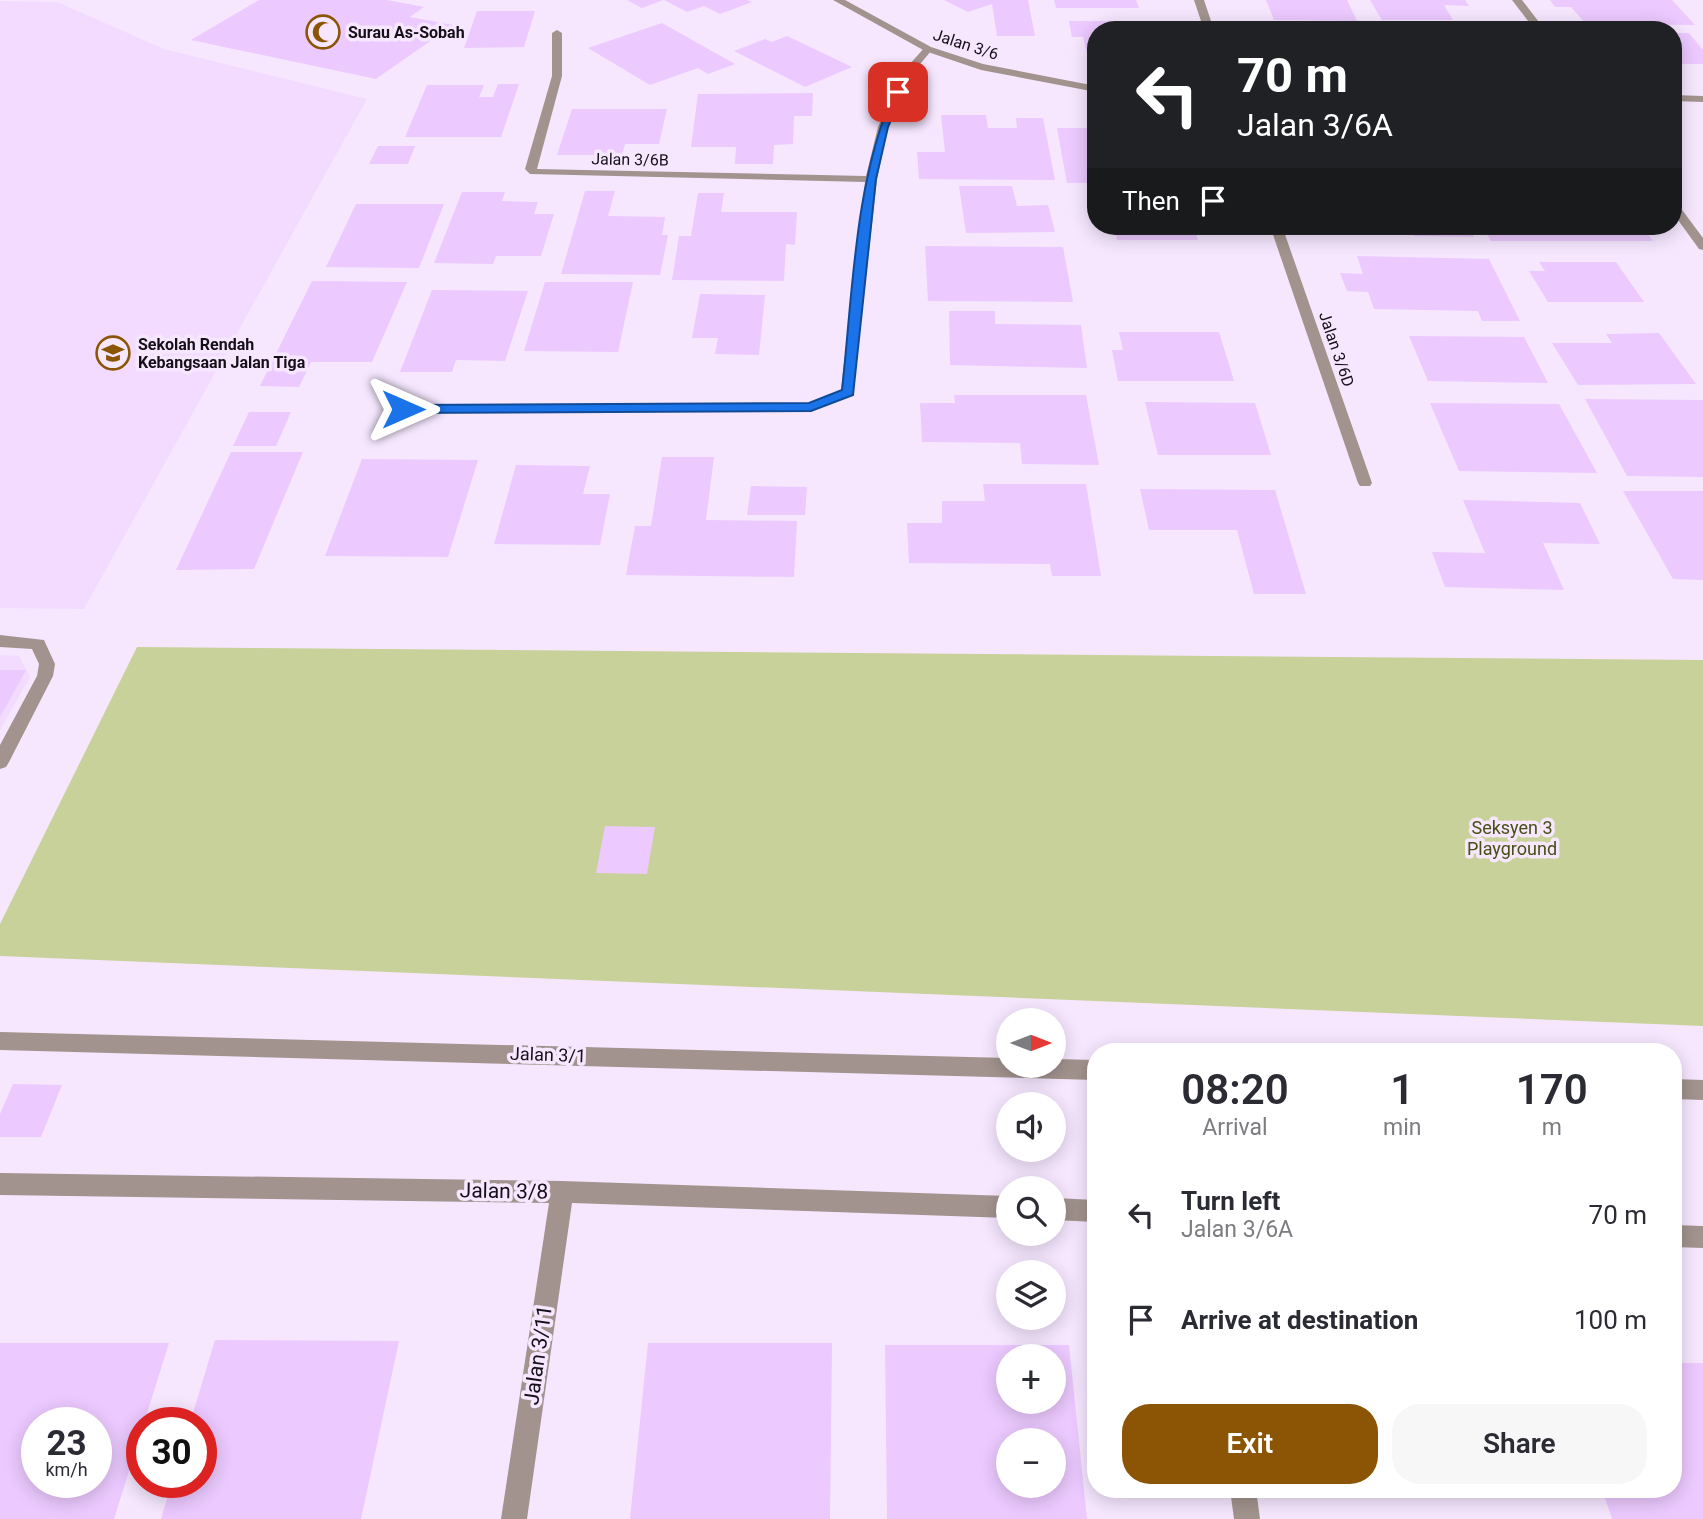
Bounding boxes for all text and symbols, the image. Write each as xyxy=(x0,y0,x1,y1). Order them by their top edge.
mosque icon: Surau As-Sobah xyxy=(304,13,342,51)
place label: Surau As-Sobah xyxy=(348,23,465,42)
street label: Jalan 3/6 xyxy=(931,25,1001,64)
text: 70 m xyxy=(1237,47,1348,104)
icon: left xyxy=(1122,49,1213,140)
pin xyxy=(868,62,928,122)
icon: arrive xyxy=(879,73,917,111)
text: Jalan 3/6A xyxy=(1237,106,1393,144)
street label: Jalan 3/6B xyxy=(591,149,669,170)
icon: arrive xyxy=(1194,182,1232,220)
text: Then xyxy=(1122,186,1180,216)
street label: Jalan 3/6D xyxy=(1315,309,1358,389)
school or university icon: Sekolah Rendah Kebangsaan Jalan Tiga xyxy=(94,334,132,372)
place label: Sekolah Rendah Kebangsaan Jalan Tiga xyxy=(138,335,306,372)
position arrow xyxy=(366,372,440,446)
park label: Seksyen 3 Playground xyxy=(1467,817,1557,859)
north arrow xyxy=(996,1008,1066,1078)
map controls xyxy=(996,1008,1066,1498)
street label: Jalan 3/1 xyxy=(510,1043,586,1066)
text: 08:20 xyxy=(1181,1065,1289,1114)
text: 1 xyxy=(1390,1065,1414,1114)
text: 170 xyxy=(1516,1065,1588,1114)
button: sound xyxy=(996,1092,1066,1162)
text: Arrival xyxy=(1202,1114,1268,1141)
text: min xyxy=(1383,1114,1421,1141)
text: m xyxy=(1542,1114,1562,1141)
button: search xyxy=(996,1176,1066,1246)
street label: Jalan 3/8 xyxy=(459,1178,549,1204)
text: Turn left xyxy=(1181,1186,1280,1216)
icon: left xyxy=(1122,1196,1160,1234)
text: 70 m xyxy=(1589,1200,1647,1230)
text: Jalan 3/6A xyxy=(1181,1216,1293,1243)
button: layers xyxy=(996,1260,1066,1330)
icon: arrive xyxy=(1122,1301,1160,1339)
street label: Jalan 3/11 xyxy=(519,1304,557,1406)
text: Arrive at destination xyxy=(1181,1305,1418,1335)
text: 100 m xyxy=(1574,1305,1647,1335)
button: + xyxy=(996,1344,1066,1414)
button: Exit xyxy=(1122,1404,1378,1484)
button: Share xyxy=(1392,1404,1647,1484)
speed limit sign: 30 xyxy=(126,1407,217,1498)
text: 23 xyxy=(46,1423,87,1464)
button: − xyxy=(996,1428,1066,1498)
text: km/h xyxy=(45,1459,88,1480)

